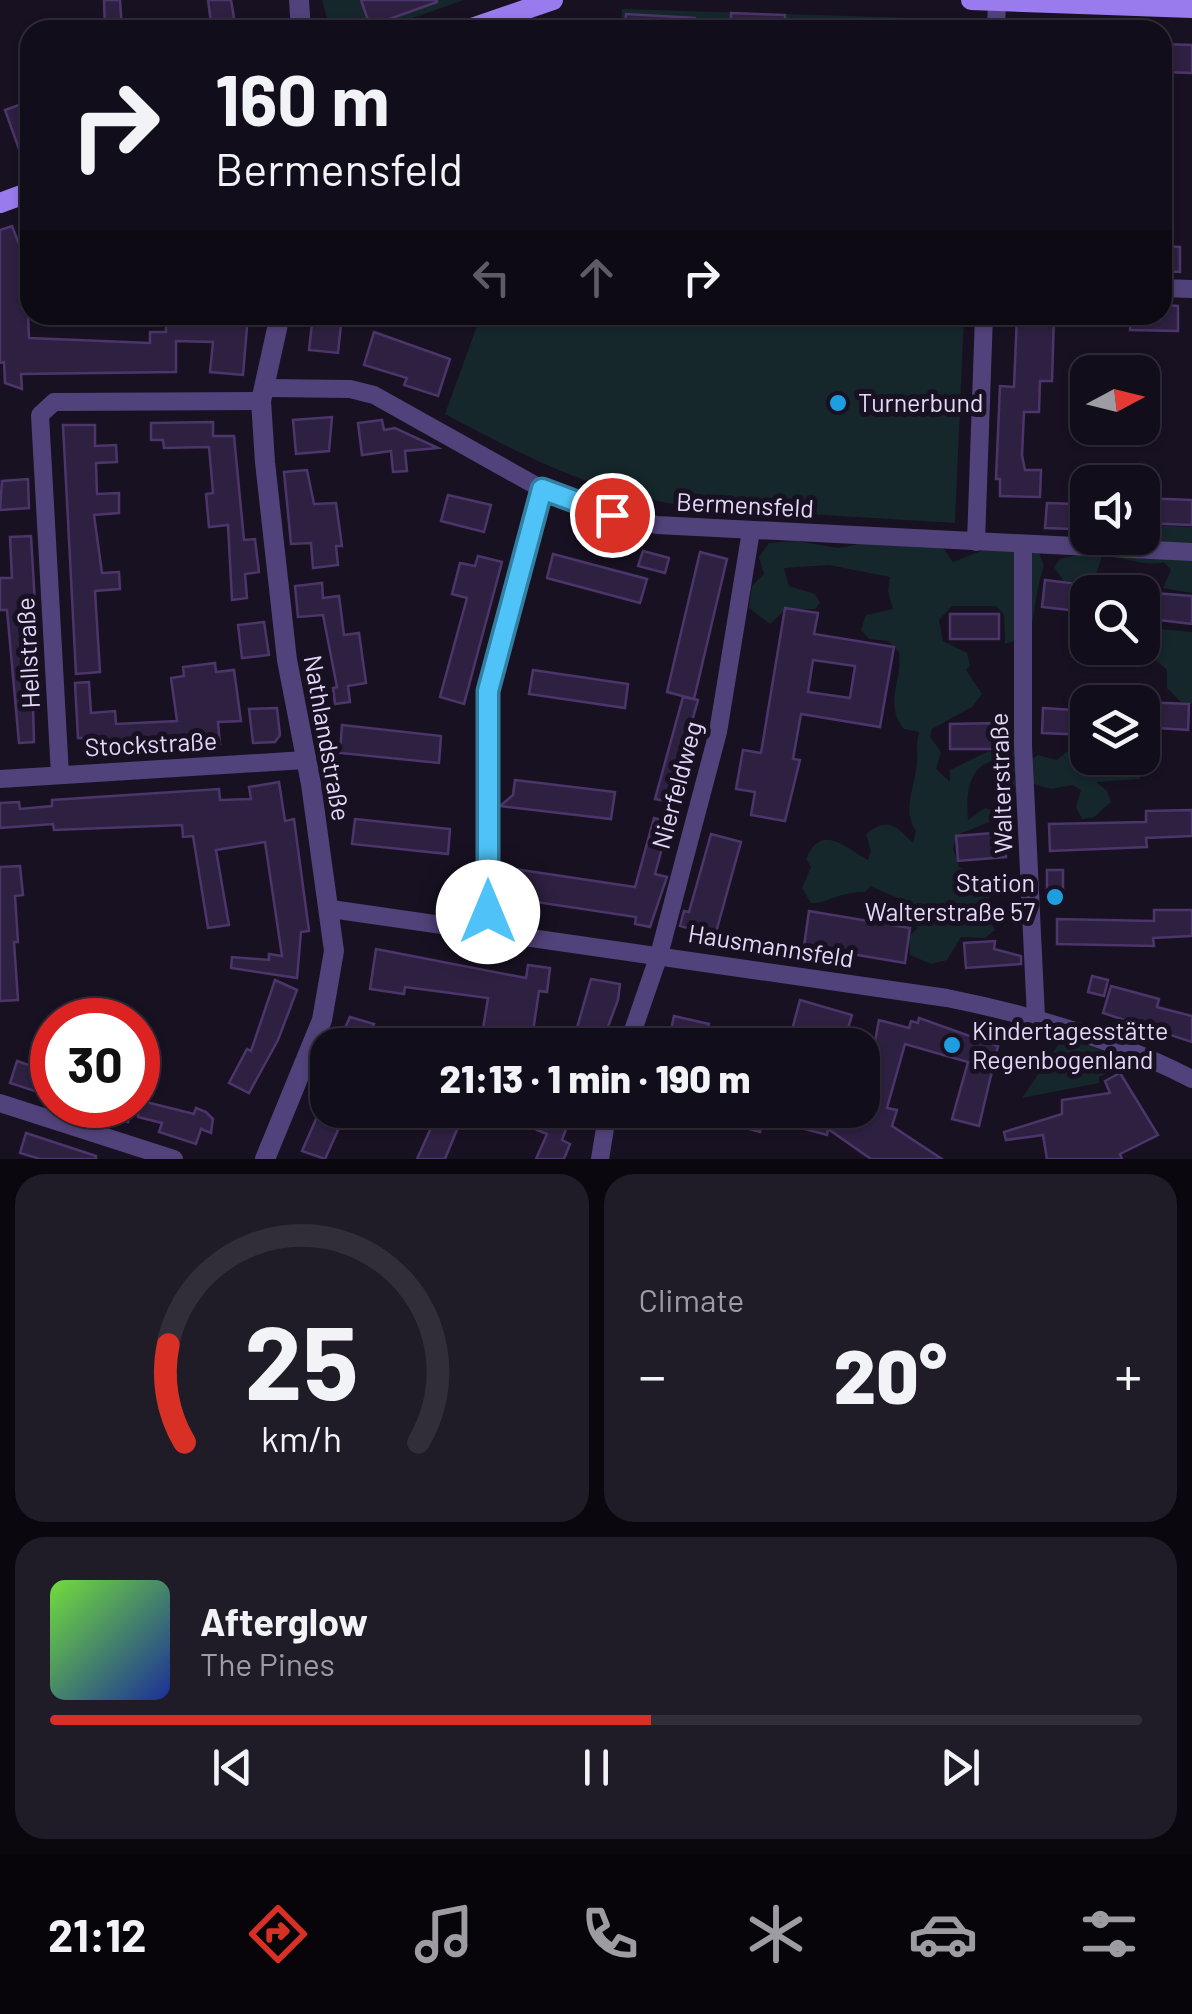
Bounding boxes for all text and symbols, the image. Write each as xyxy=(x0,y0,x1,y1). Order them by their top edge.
text: 160 m xyxy=(215,56,390,140)
icon: right xyxy=(50,60,180,190)
text: Bermensfeld xyxy=(215,141,463,195)
icon: left xyxy=(464,250,519,305)
icon: ahead xyxy=(569,250,624,305)
icon: right xyxy=(674,250,729,305)
north arrow xyxy=(1070,355,1160,445)
map controls xyxy=(1070,355,1160,775)
place label: Turnerbund xyxy=(858,387,983,417)
marker: Turnerbund xyxy=(827,392,849,414)
button: sound xyxy=(1070,465,1160,555)
pin xyxy=(570,473,655,558)
street label: Bermensfeld xyxy=(675,485,815,523)
icon: arrive xyxy=(585,488,640,543)
button: search xyxy=(1070,575,1160,665)
street label: Hellstraße xyxy=(9,597,45,709)
street label: Nathlandstraße xyxy=(299,653,357,823)
button: layers xyxy=(1070,685,1160,775)
street label: Walterstraße xyxy=(983,712,1017,854)
street label: Nierfeldweg xyxy=(645,718,707,852)
street label: Stockstraße xyxy=(84,725,218,761)
position arrow xyxy=(436,860,540,964)
place label: Station Walterstraße 57 xyxy=(865,867,1035,926)
marker: Station Walterstraße 57 xyxy=(1044,886,1066,908)
street label: Hausmannsfeld xyxy=(686,917,856,973)
speed limit sign: 30 xyxy=(30,998,160,1128)
place label: Kindertagesstätte Regenbogenland xyxy=(972,1015,1168,1074)
marker: Kindertagesstätte Regenbogenland xyxy=(941,1034,963,1056)
text: 21:13 · 1 min · 190 m xyxy=(440,1055,750,1101)
text: Climate xyxy=(639,1280,744,1318)
text: 25 xyxy=(245,1296,359,1421)
text: 20° xyxy=(834,1329,947,1419)
text: − xyxy=(639,1341,666,1407)
text: + xyxy=(1114,1341,1142,1407)
text: km/h xyxy=(261,1416,342,1459)
text: Afterglow xyxy=(200,1598,368,1644)
text: The Pines xyxy=(200,1644,335,1682)
icon: previous xyxy=(205,1740,260,1795)
icon: pause xyxy=(569,1740,624,1795)
icon: next xyxy=(933,1740,988,1795)
icon: directions xyxy=(243,1899,313,1969)
icon: music xyxy=(409,1899,479,1969)
icon: phone xyxy=(575,1899,645,1969)
icon: climate xyxy=(741,1899,811,1969)
icon: car xyxy=(908,1899,978,1969)
icon: filters xyxy=(1074,1899,1144,1969)
text: 21:12 xyxy=(48,1907,146,1961)

